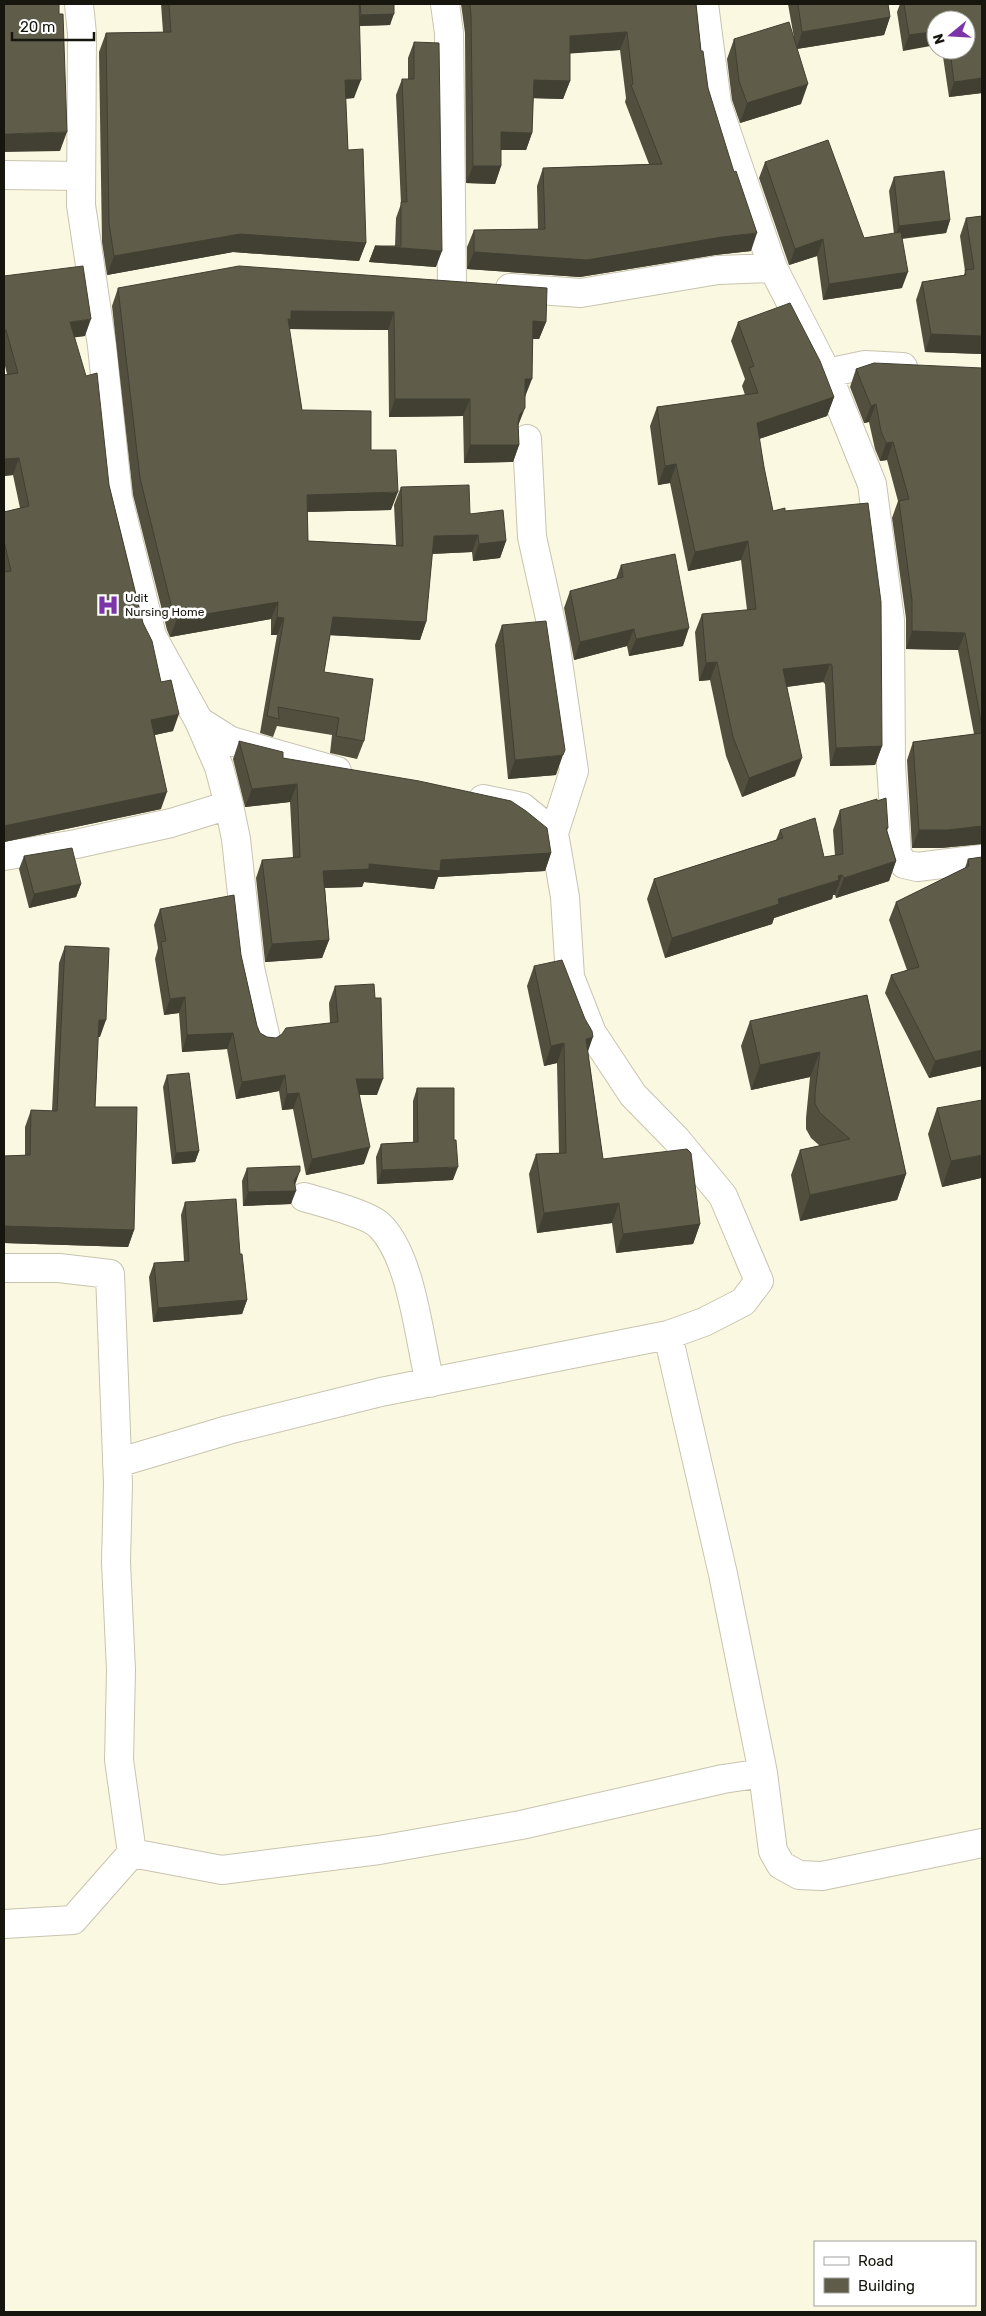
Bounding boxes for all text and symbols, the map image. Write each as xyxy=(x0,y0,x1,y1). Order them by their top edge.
scale bar xyxy=(12,10,95,42)
north arrow xyxy=(926,10,976,60)
text: 20 m xyxy=(20,18,55,36)
text: N xyxy=(929,31,949,46)
place label: Udit Nursing Home xyxy=(125,591,205,619)
hospital icon: Udit Nursing Home xyxy=(95,592,121,618)
legend xyxy=(814,2241,976,2306)
text: Road xyxy=(858,2252,894,2270)
text: Building xyxy=(858,2277,915,2295)

